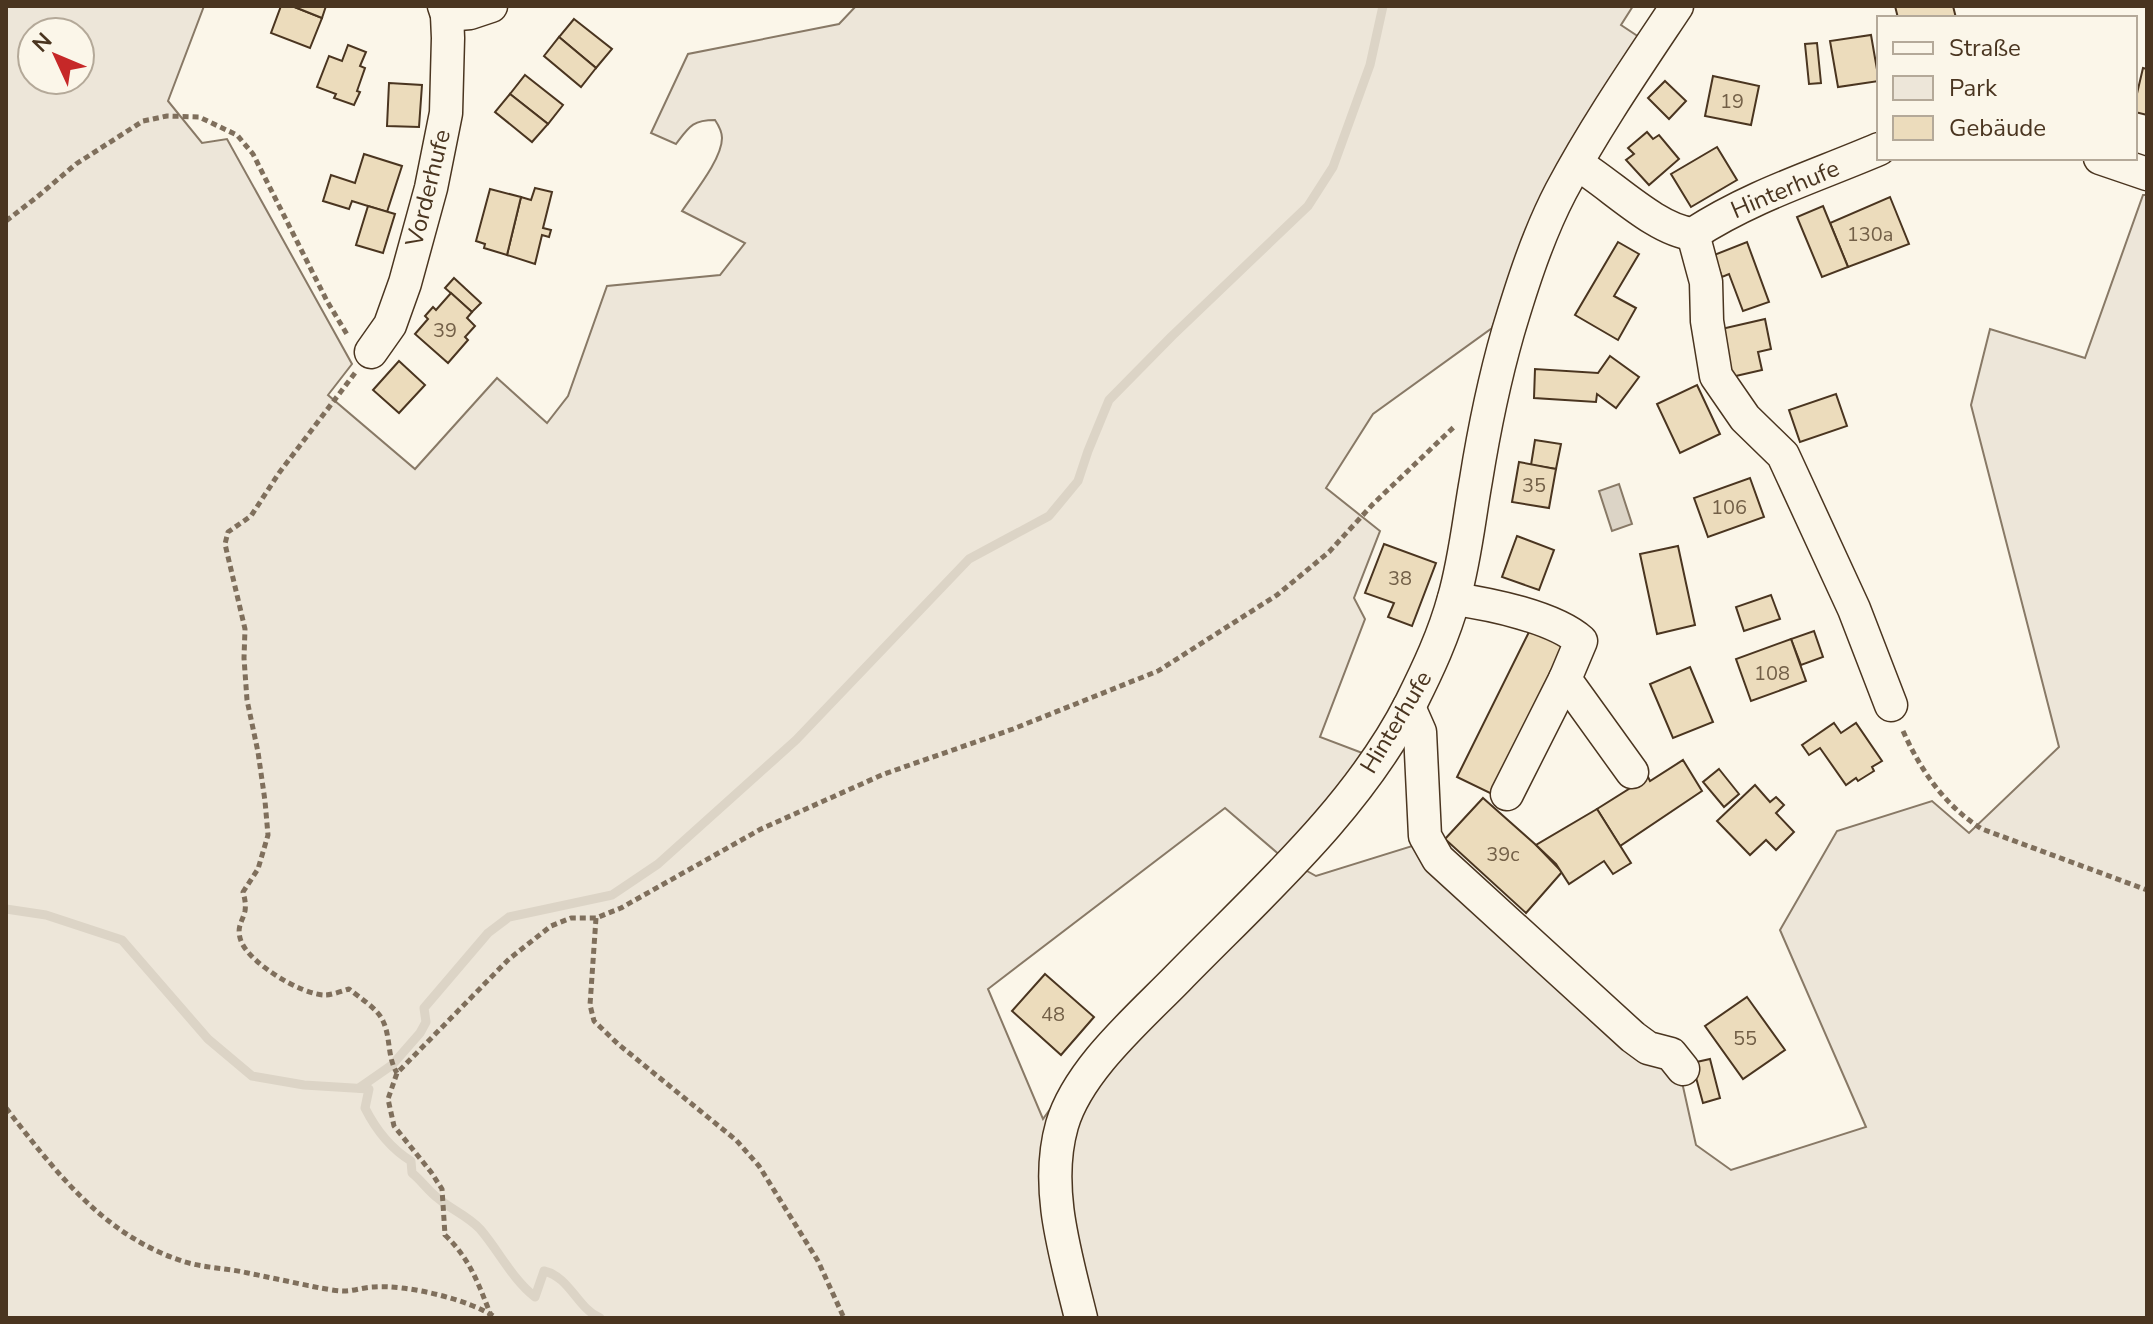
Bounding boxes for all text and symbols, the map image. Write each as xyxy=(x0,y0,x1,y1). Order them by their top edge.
north arrow xyxy=(16,16,96,96)
legend xyxy=(1877,16,2137,160)
text: N xyxy=(26,26,59,59)
text: Straße xyxy=(1949,32,2021,64)
text: Park xyxy=(1949,72,1998,104)
house number: 19 xyxy=(1720,88,1744,115)
text: Gebäude xyxy=(1949,112,2046,144)
street label: Vorderhufe xyxy=(398,126,458,251)
street label: Hinterhufe xyxy=(1726,152,1844,226)
house number: 130a xyxy=(1847,221,1893,248)
house number: 39 xyxy=(433,317,457,344)
house number: 35 xyxy=(1522,472,1546,499)
house number: 106 xyxy=(1711,494,1747,521)
house number: 38 xyxy=(1388,565,1412,592)
house number: 108 xyxy=(1754,660,1790,687)
street label: Hinterhufe xyxy=(1353,665,1439,779)
house number: 39c xyxy=(1486,841,1520,868)
house number: 48 xyxy=(1041,1001,1065,1028)
house number: 55 xyxy=(1733,1025,1757,1052)

